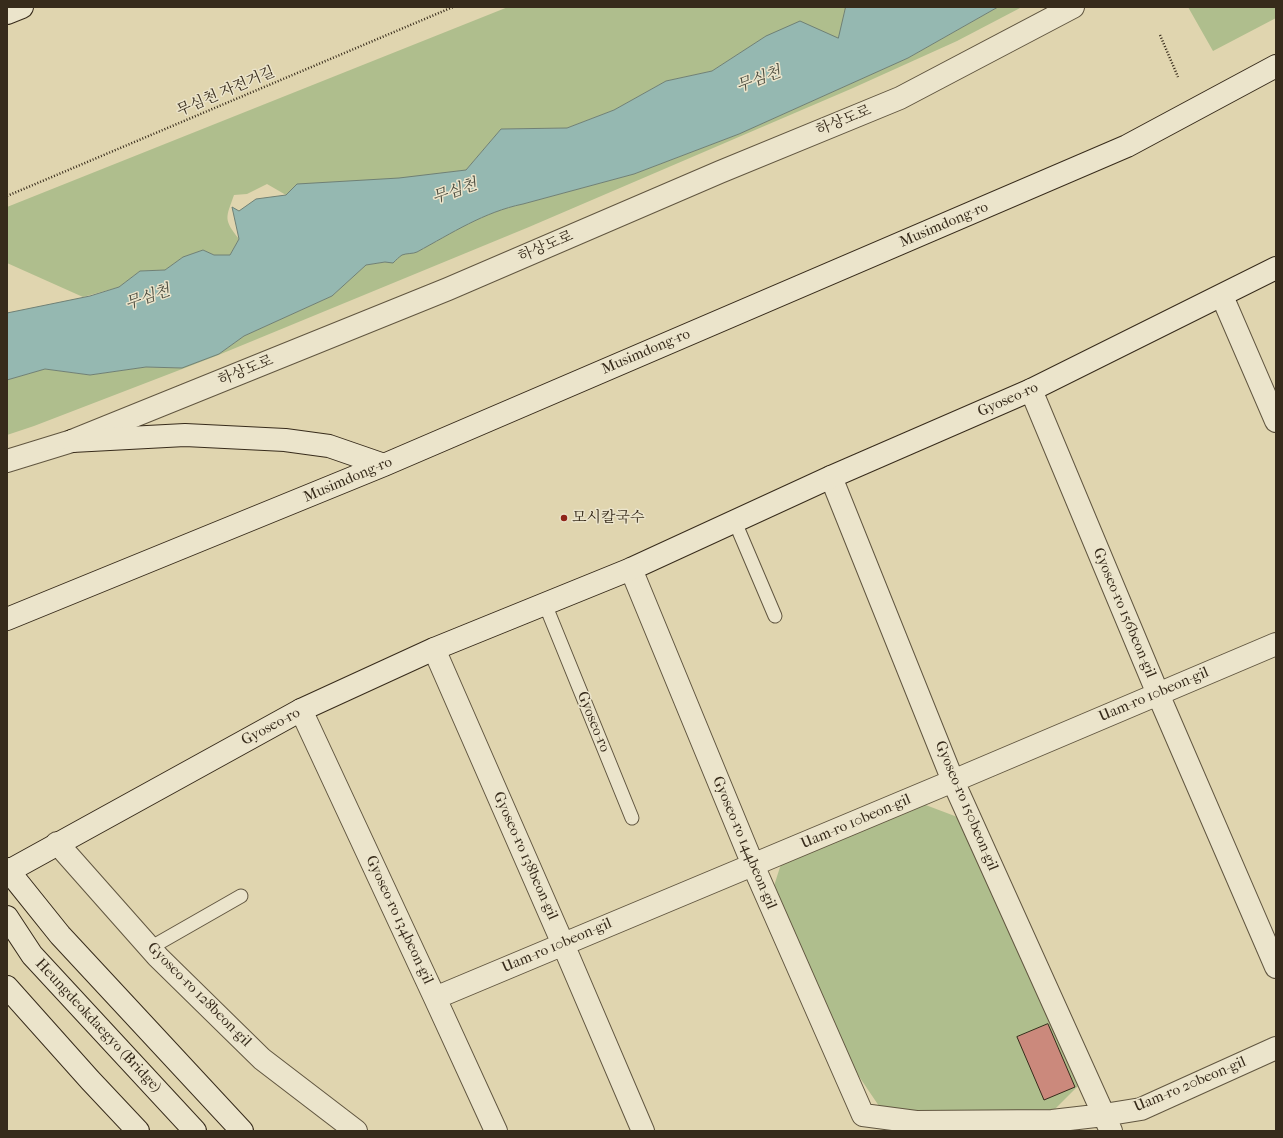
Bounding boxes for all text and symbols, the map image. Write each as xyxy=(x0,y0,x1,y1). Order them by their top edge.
street label: 무심천 자전거길 xyxy=(174,63,278,121)
water label: 무심천 xyxy=(734,63,784,97)
street label: 하상도로 xyxy=(814,102,874,140)
water label: 무심천 xyxy=(430,175,480,209)
street label: Musimdong-ro xyxy=(897,198,991,252)
street label: 하상도로 xyxy=(516,227,576,267)
water label: 무심천 xyxy=(123,281,173,315)
street label: Musimdong-ro xyxy=(599,325,693,379)
street label: 하상도로 xyxy=(216,352,276,390)
street label: Gyoseo-ro xyxy=(975,379,1041,421)
street label: Musimdong-ro xyxy=(301,453,395,507)
place label: 모시칼국수 xyxy=(572,509,644,527)
marker: 모시칼국수 xyxy=(559,513,569,523)
street label: Gyoseo-ro 156beon-gil xyxy=(1088,545,1160,681)
street label: Uam-ro 10beon-gil xyxy=(1096,664,1212,726)
street label: Gyoseo-ro xyxy=(573,689,613,755)
street label: Gyoseo-ro xyxy=(238,704,304,750)
street label: Gyoseo-ro 150beon-gil xyxy=(930,738,1002,874)
street label: Gyoseo-ro 144beon-gil xyxy=(708,774,780,912)
street label: Gyoseo-ro 138beon-gil xyxy=(489,789,561,923)
street label: Uam-ro 10beon-gil xyxy=(798,791,914,853)
street label: Gyoseo-ro 134beon-gil xyxy=(361,853,437,987)
street label: Uam-ro 10beon-gil xyxy=(499,915,615,977)
street label: Gyoseo-ro 128beon-gil xyxy=(143,939,255,1051)
street label: Heungdeokdaegyo (Bridge) xyxy=(31,955,165,1097)
street label: Uam-ro 20beon-gil xyxy=(1131,1053,1249,1117)

